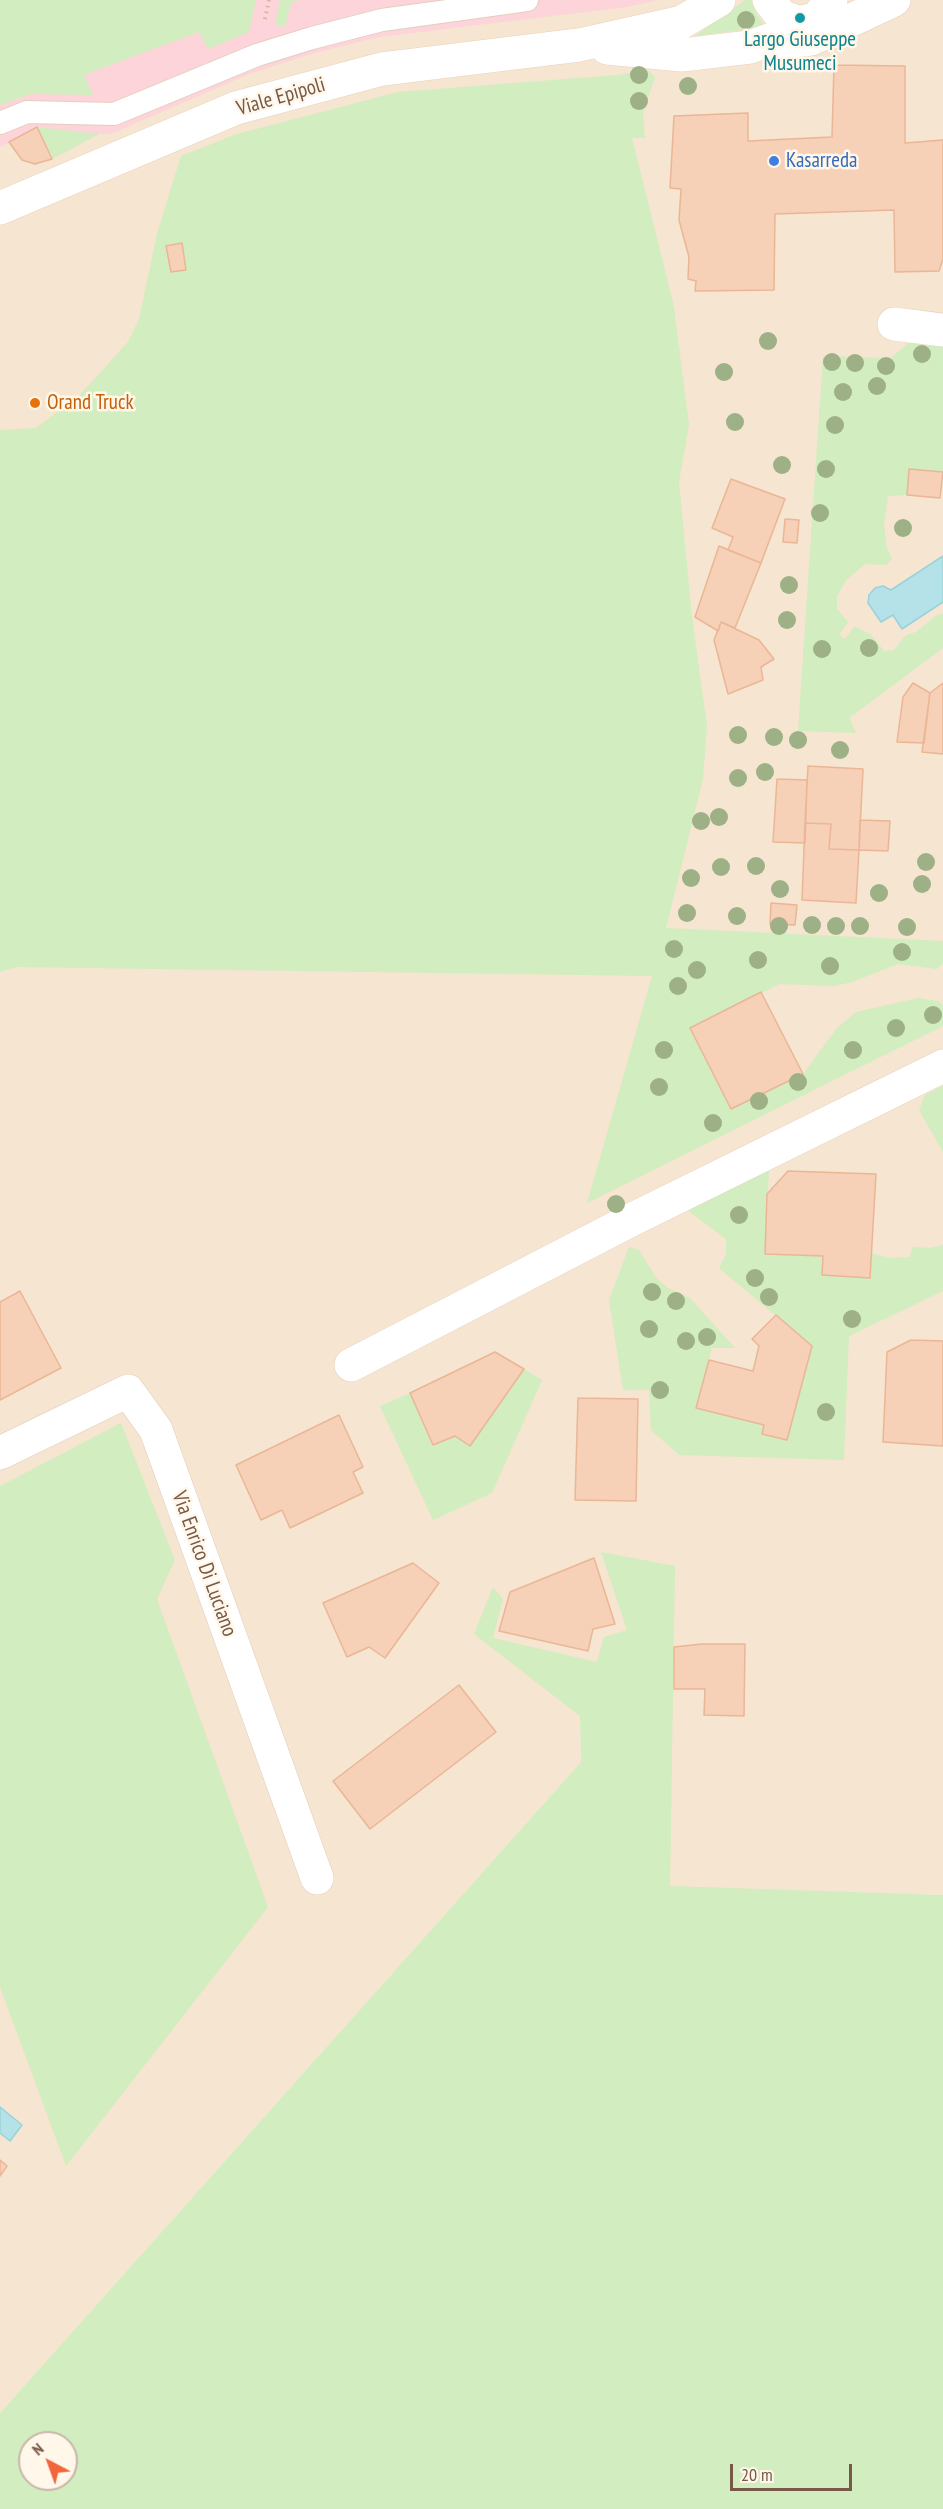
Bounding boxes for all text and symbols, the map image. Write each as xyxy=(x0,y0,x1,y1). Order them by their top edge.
marker: Largo Giuseppe Musumeci xyxy=(793,11,807,25)
place label: Largo Giuseppe Musumeci xyxy=(744,27,856,77)
street label: Viale Epipoli xyxy=(234,72,328,122)
place label: Kasarreda xyxy=(786,148,857,174)
marker: Kasarreda xyxy=(767,154,781,168)
place label: Orand Truck xyxy=(47,390,134,416)
marker: Orand Truck xyxy=(28,396,42,410)
street label: Via Enrico Di Luciano xyxy=(166,1488,242,1640)
north arrow xyxy=(18,2431,78,2491)
text: N xyxy=(28,2439,47,2459)
scale bar xyxy=(733,2452,854,2490)
text: 20 m xyxy=(741,2463,773,2486)

